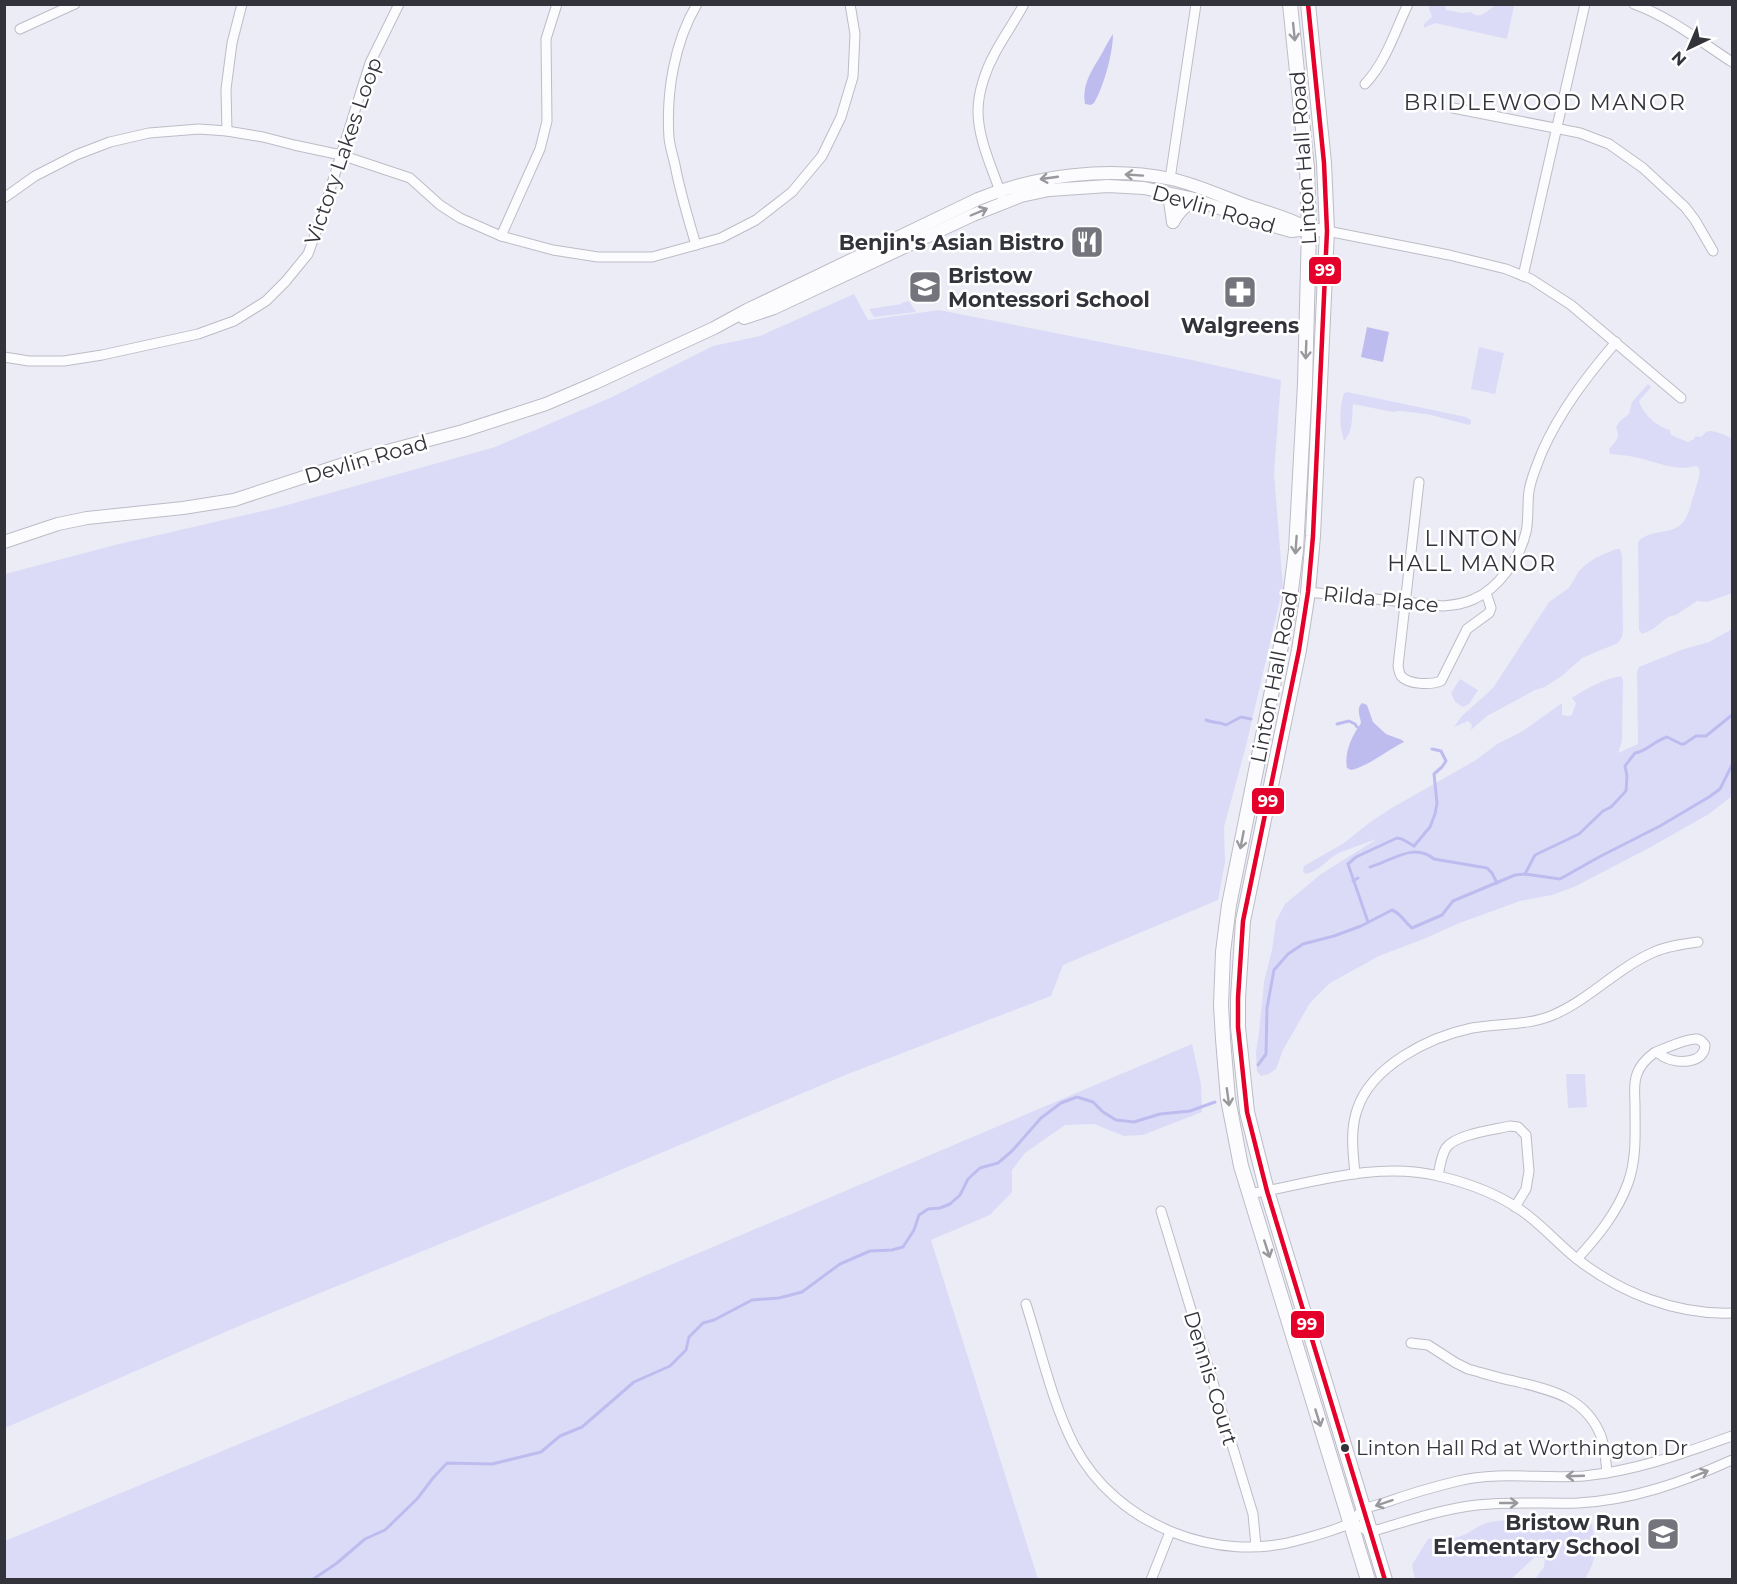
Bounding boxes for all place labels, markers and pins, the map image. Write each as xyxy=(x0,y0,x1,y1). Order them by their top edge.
restaurant icon: Benjin's Asian Bistro xyxy=(1069,224,1105,260)
place label: Benjin's Asian Bistro xyxy=(839,230,1064,255)
place label: Bristow Montessori School xyxy=(948,263,1150,312)
school or university icon: Bristow Montessori School xyxy=(907,269,943,305)
pharmacy icon: Walgreens xyxy=(1222,274,1258,310)
place label: Walgreens xyxy=(1181,313,1299,338)
place label: Linton Hall Rd at Worthington Dr xyxy=(1356,1436,1688,1460)
marker: Linton Hall Rd at Worthington Dr xyxy=(1339,1442,1351,1454)
place label: Bristow Run Elementary School xyxy=(1433,1510,1640,1559)
school or university icon: Bristow Run Elementary School xyxy=(1645,1516,1681,1552)

